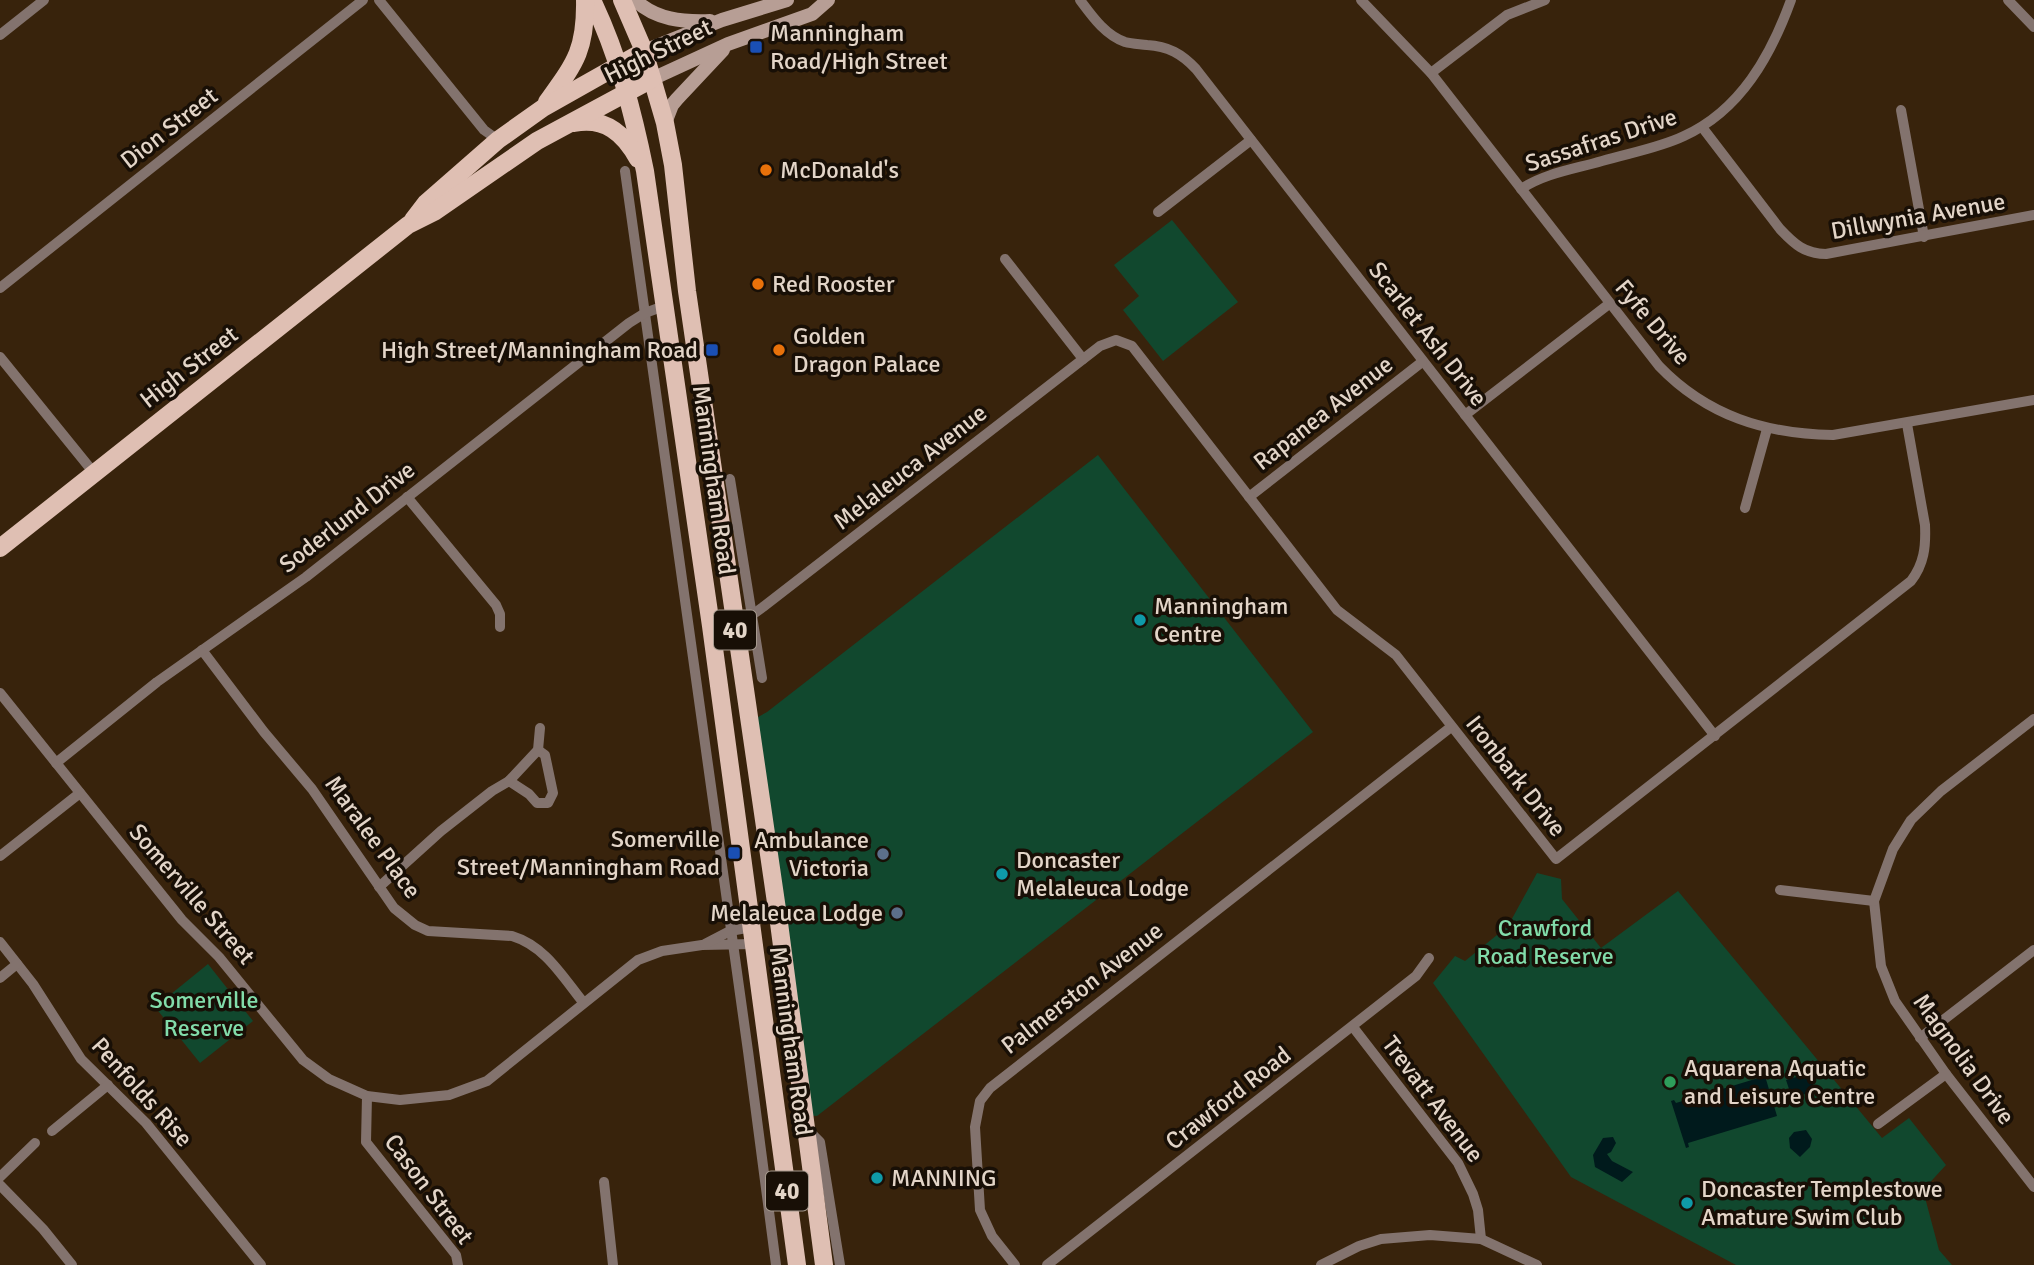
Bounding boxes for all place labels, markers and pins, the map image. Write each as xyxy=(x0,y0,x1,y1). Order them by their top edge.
place label: Manningham Road/High Street xyxy=(770,18,948,76)
marker: Manningham Road/High Street xyxy=(748,39,764,55)
place label: McDonald's xyxy=(780,155,899,185)
marker: McDonald's xyxy=(758,162,774,178)
place label: Red Rooster xyxy=(772,269,895,299)
marker: Red Rooster xyxy=(750,276,766,292)
place label: Golden Dragon Palace xyxy=(793,321,940,379)
place label: High Street/Manningham Road xyxy=(381,335,698,365)
marker: High Street/Manningham Road xyxy=(704,342,720,358)
marker: Golden Dragon Palace xyxy=(771,342,787,358)
place label: Manningham Centre xyxy=(1154,591,1288,649)
marker: Manningham Centre xyxy=(1132,612,1148,628)
place label: Somerville Street/Manningham Road xyxy=(457,824,720,882)
place label: Ambulance Victoria xyxy=(754,825,869,883)
marker: Somerville Street/Manningham Road xyxy=(726,845,742,861)
place label: Doncaster Melaleuca Lodge xyxy=(1016,845,1189,903)
marker: Ambulance Victoria xyxy=(875,846,891,862)
marker: Doncaster Melaleuca Lodge xyxy=(994,866,1010,882)
place label: Melaleuca Lodge xyxy=(710,898,883,928)
marker: Melaleuca Lodge xyxy=(889,905,905,921)
place label: Aquarena Aquatic and Leisure Centre xyxy=(1684,1053,1875,1111)
marker: Aquarena Aquatic and Leisure Centre xyxy=(1662,1074,1678,1090)
place label: MANNING xyxy=(891,1163,996,1193)
marker: MANNING xyxy=(869,1170,885,1186)
place label: Doncaster Templestowe Amature Swim Club xyxy=(1701,1174,1943,1232)
marker: Doncaster Templestowe Amature Swim Club xyxy=(1679,1195,1695,1211)

